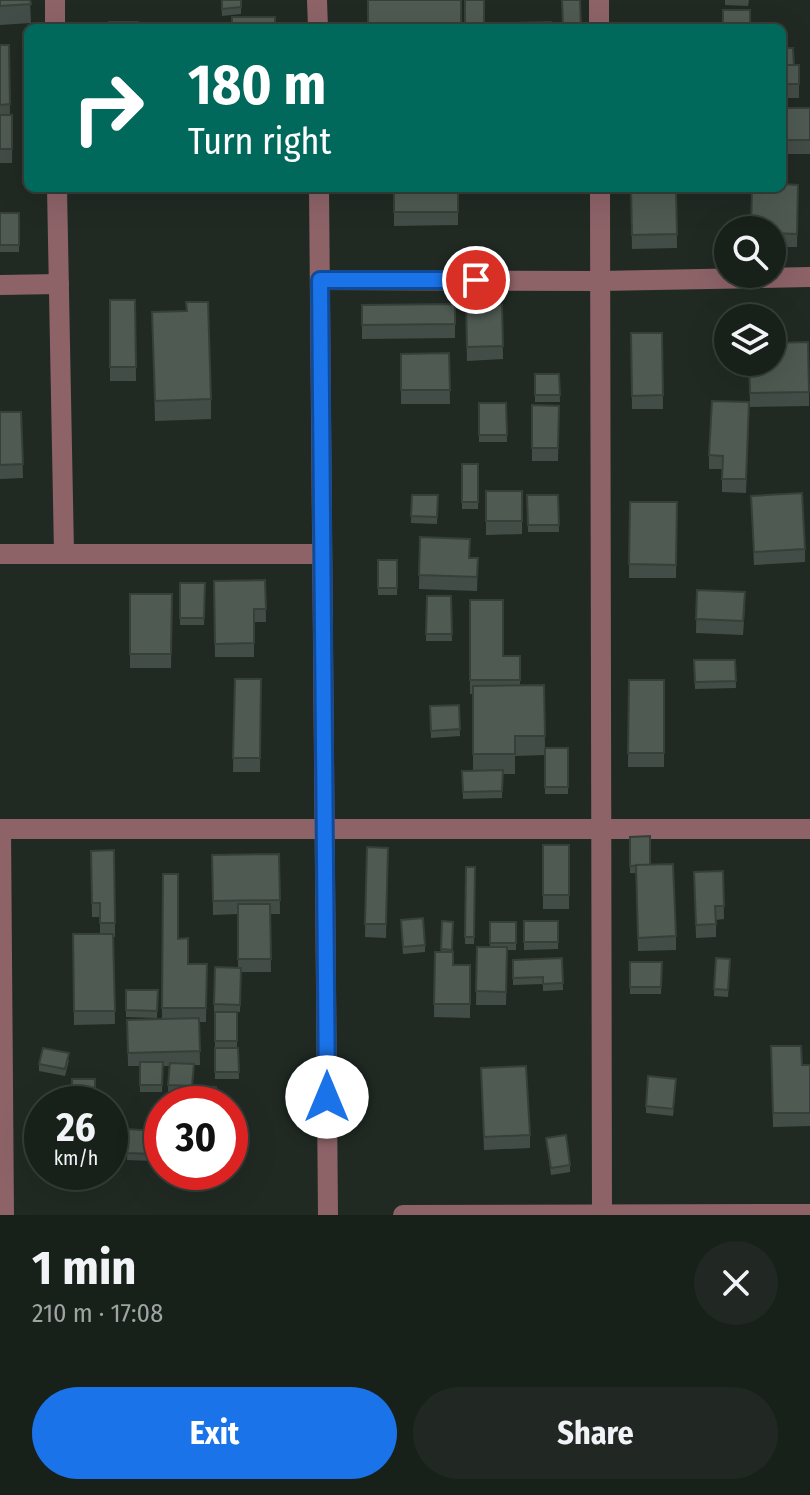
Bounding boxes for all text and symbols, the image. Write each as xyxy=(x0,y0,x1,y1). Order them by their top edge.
text: 180 m xyxy=(188,52,326,119)
icon: right xyxy=(56,56,160,160)
text: Turn right xyxy=(188,120,331,164)
map controls xyxy=(714,216,786,376)
button: search xyxy=(714,216,786,288)
pin xyxy=(442,246,510,314)
icon: arrive xyxy=(454,258,498,302)
button: layers xyxy=(714,304,786,376)
position arrow xyxy=(285,1055,369,1139)
speed limit sign: 30 xyxy=(144,1086,248,1190)
text: 26 xyxy=(56,1104,96,1152)
text: km/h xyxy=(54,1146,98,1170)
text: 1 min xyxy=(32,1239,137,1297)
button: close xyxy=(694,1241,778,1325)
text: 210 m · 17:08 xyxy=(32,1298,163,1329)
button: Exit xyxy=(32,1387,397,1479)
button: Share xyxy=(413,1387,778,1479)

